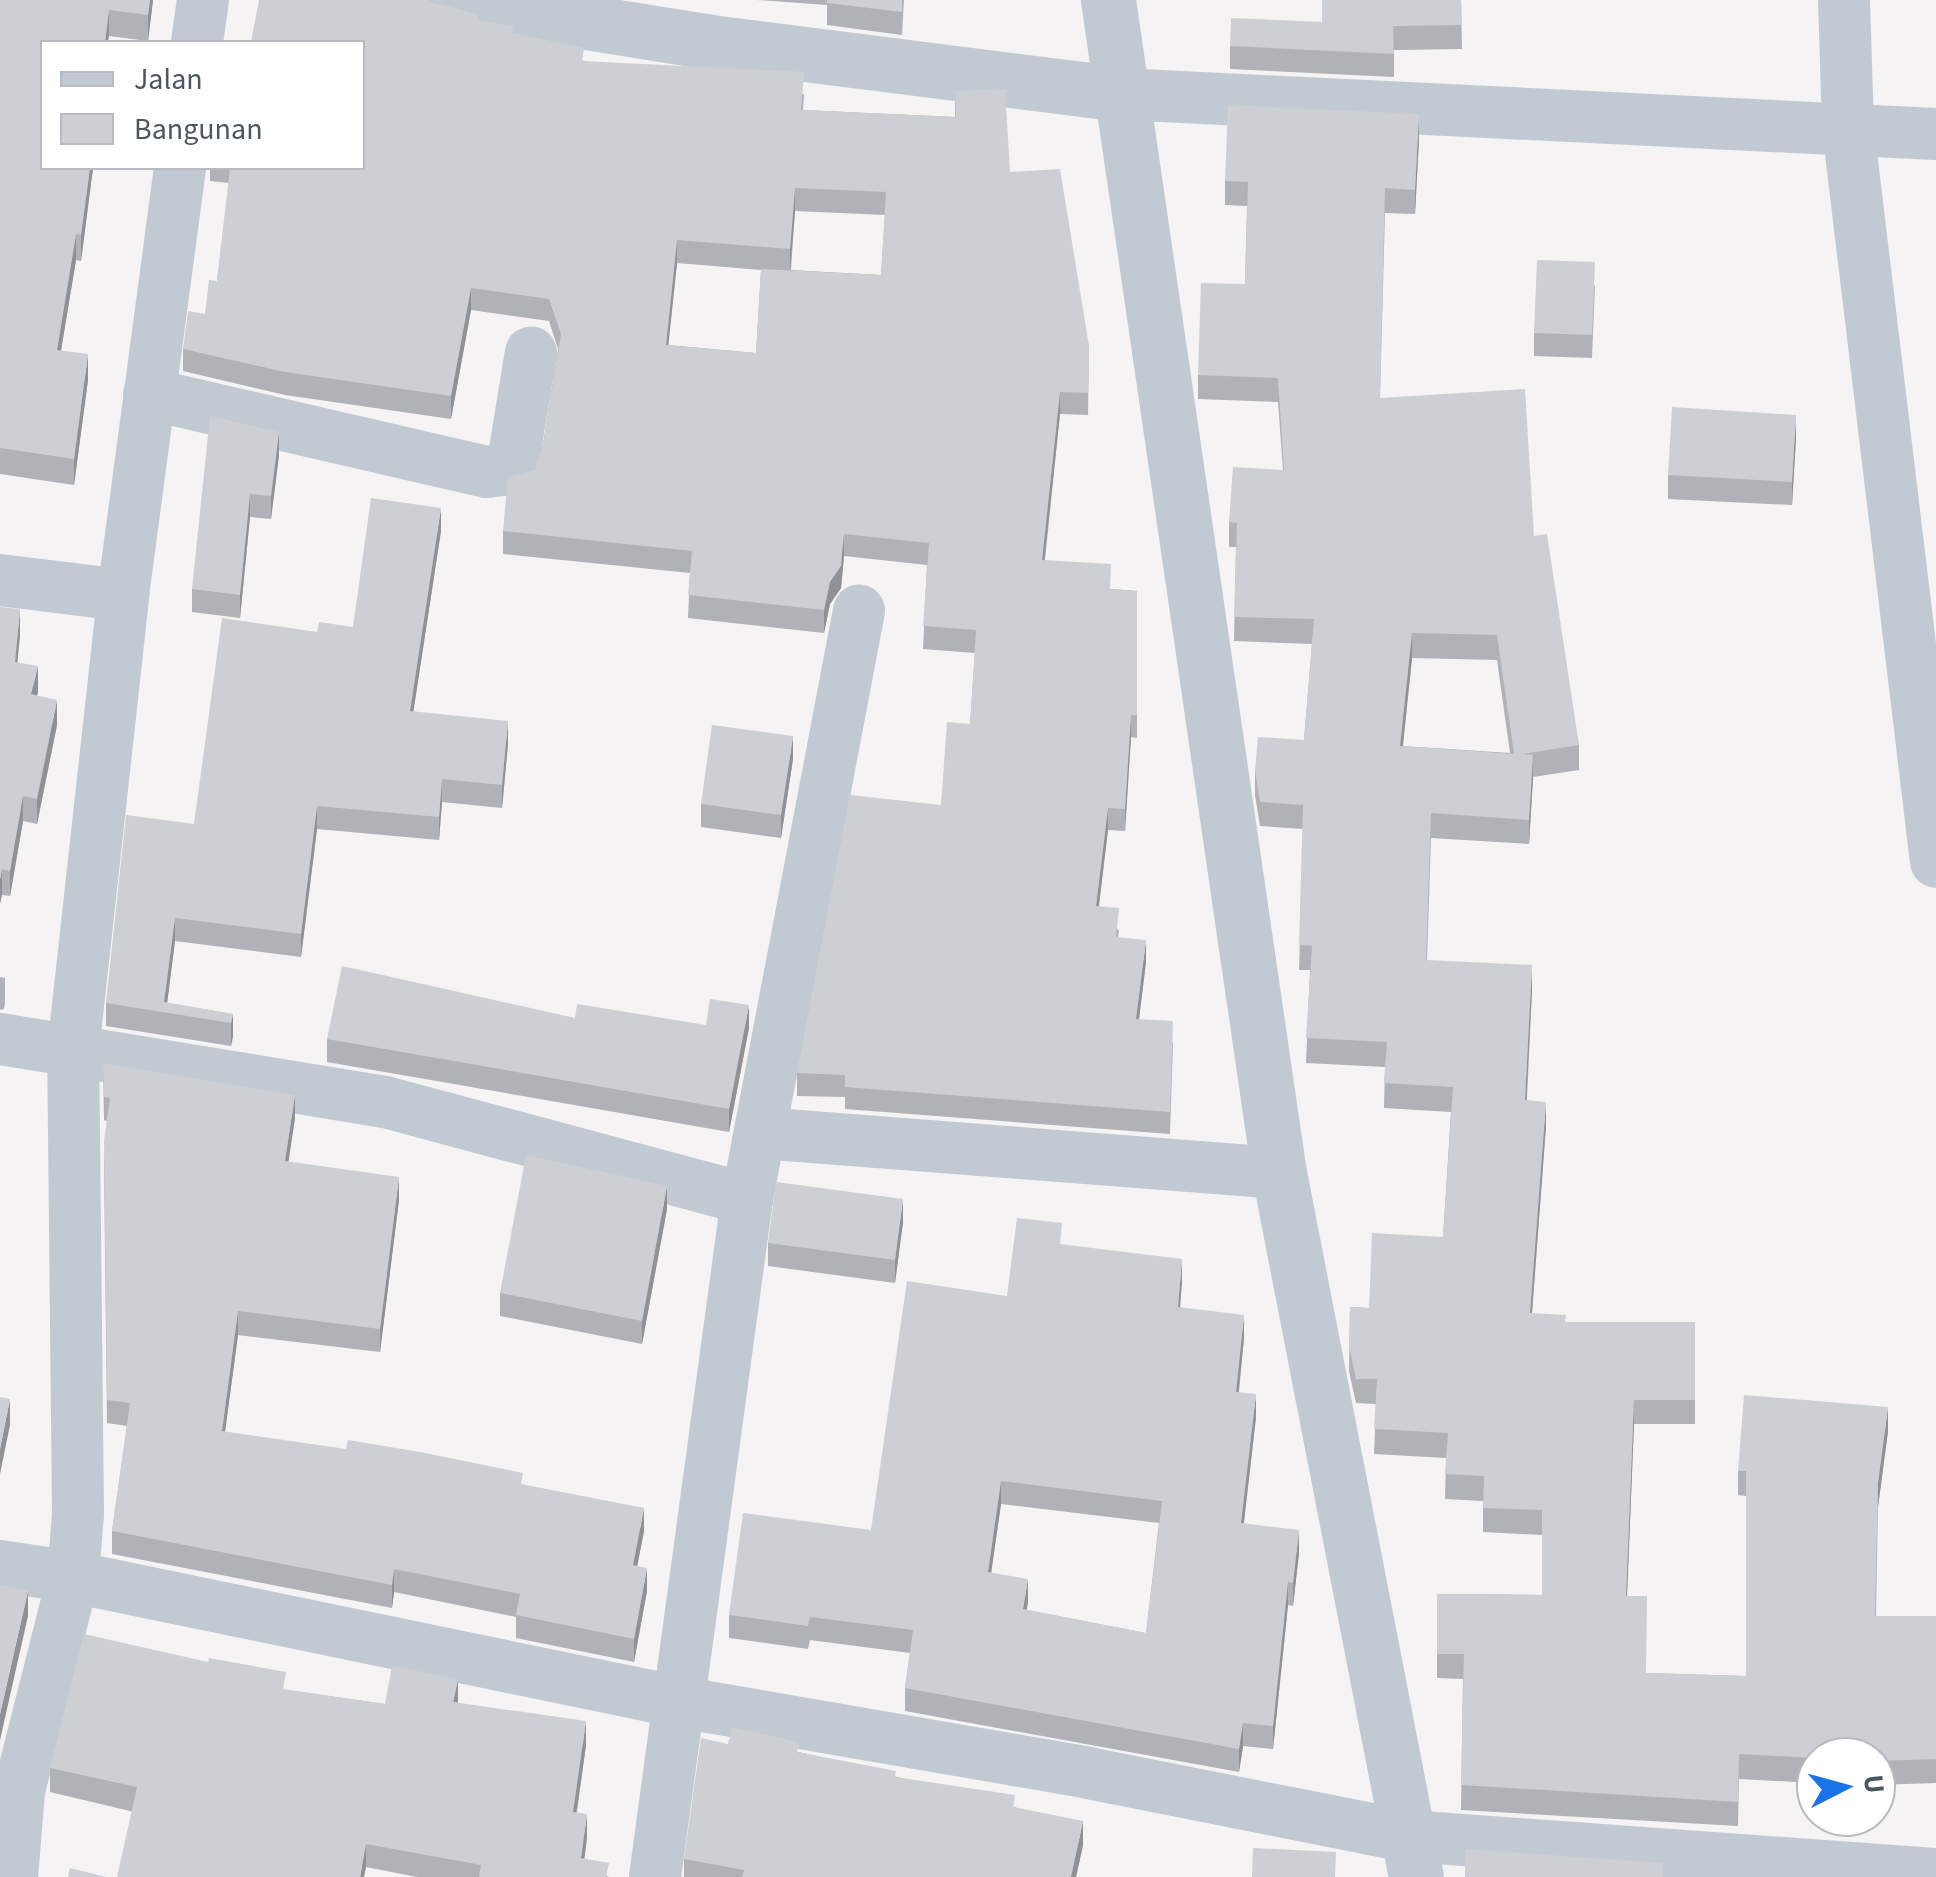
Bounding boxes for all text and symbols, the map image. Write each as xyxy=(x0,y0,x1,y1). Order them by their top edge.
legend xyxy=(40,40,365,170)
text: Jalan xyxy=(134,58,203,101)
text: Bangunan xyxy=(134,108,263,151)
north arrow xyxy=(1796,1737,1896,1837)
text: U xyxy=(1853,1773,1895,1795)

